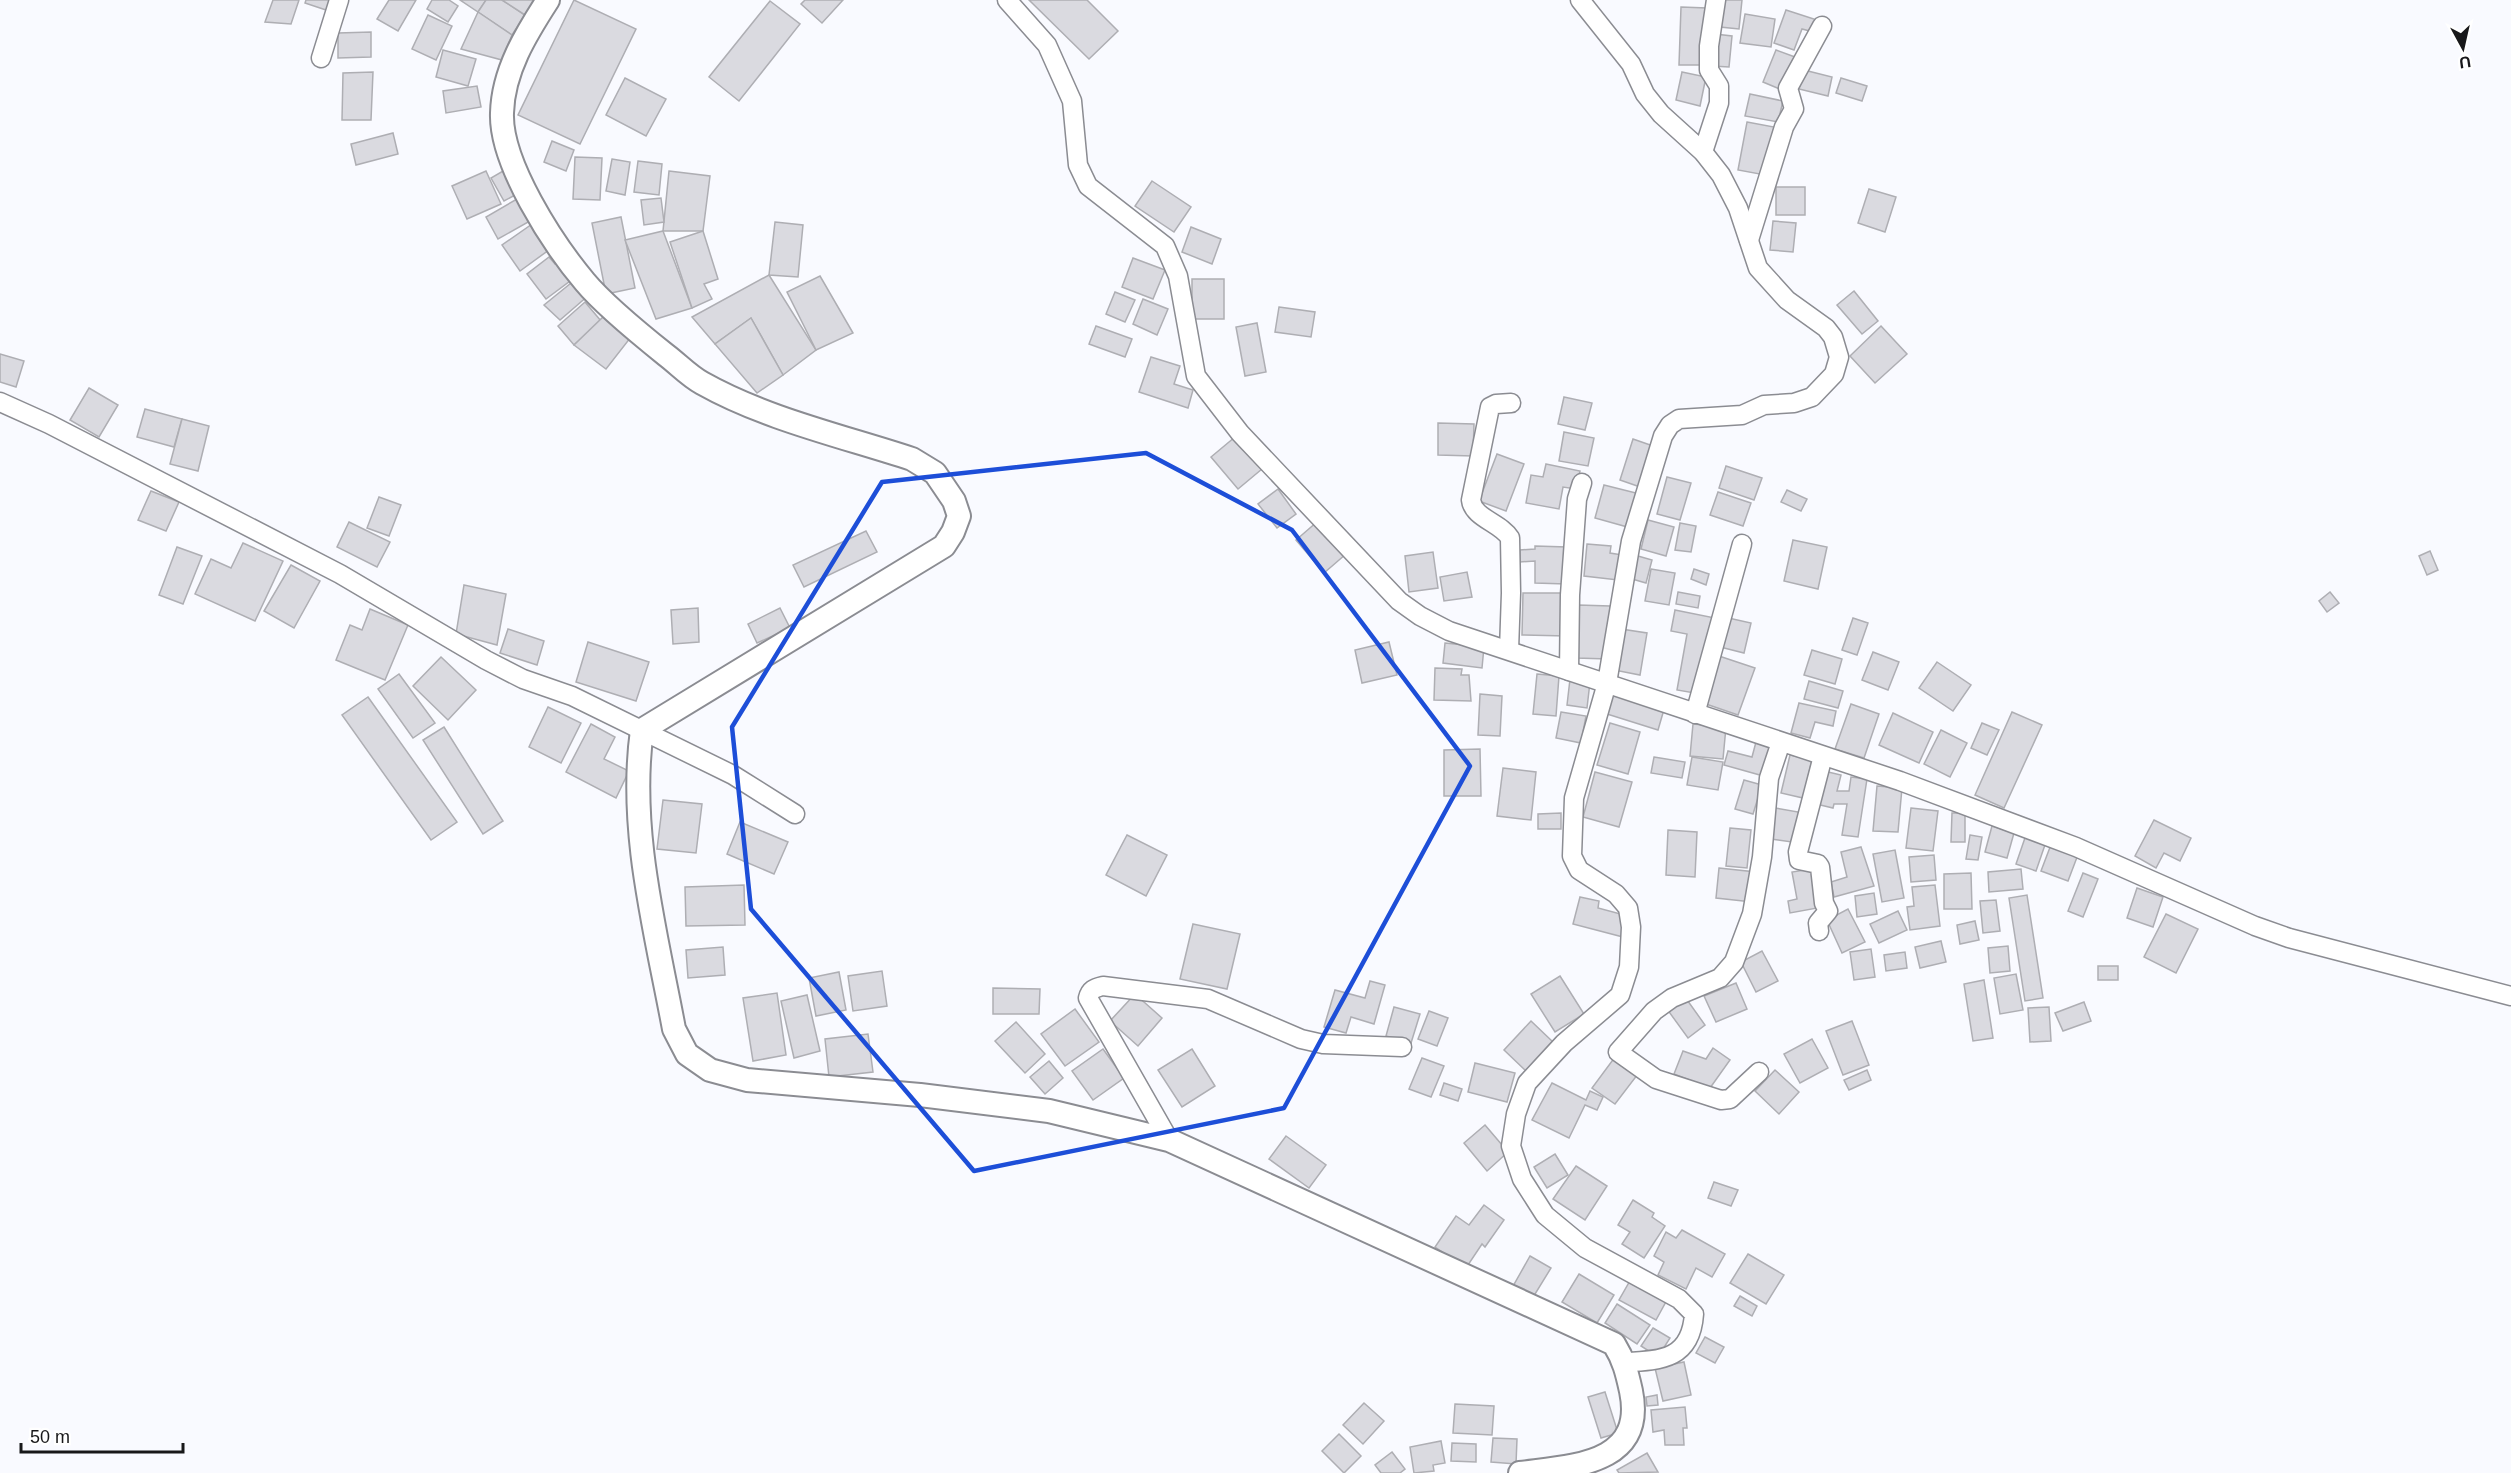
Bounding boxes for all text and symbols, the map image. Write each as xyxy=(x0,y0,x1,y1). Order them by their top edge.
north arrow xyxy=(2433,18,2493,78)
text: U xyxy=(2458,53,2472,72)
scale bar xyxy=(21,1416,183,1454)
text: 50 m xyxy=(30,1427,70,1447)

